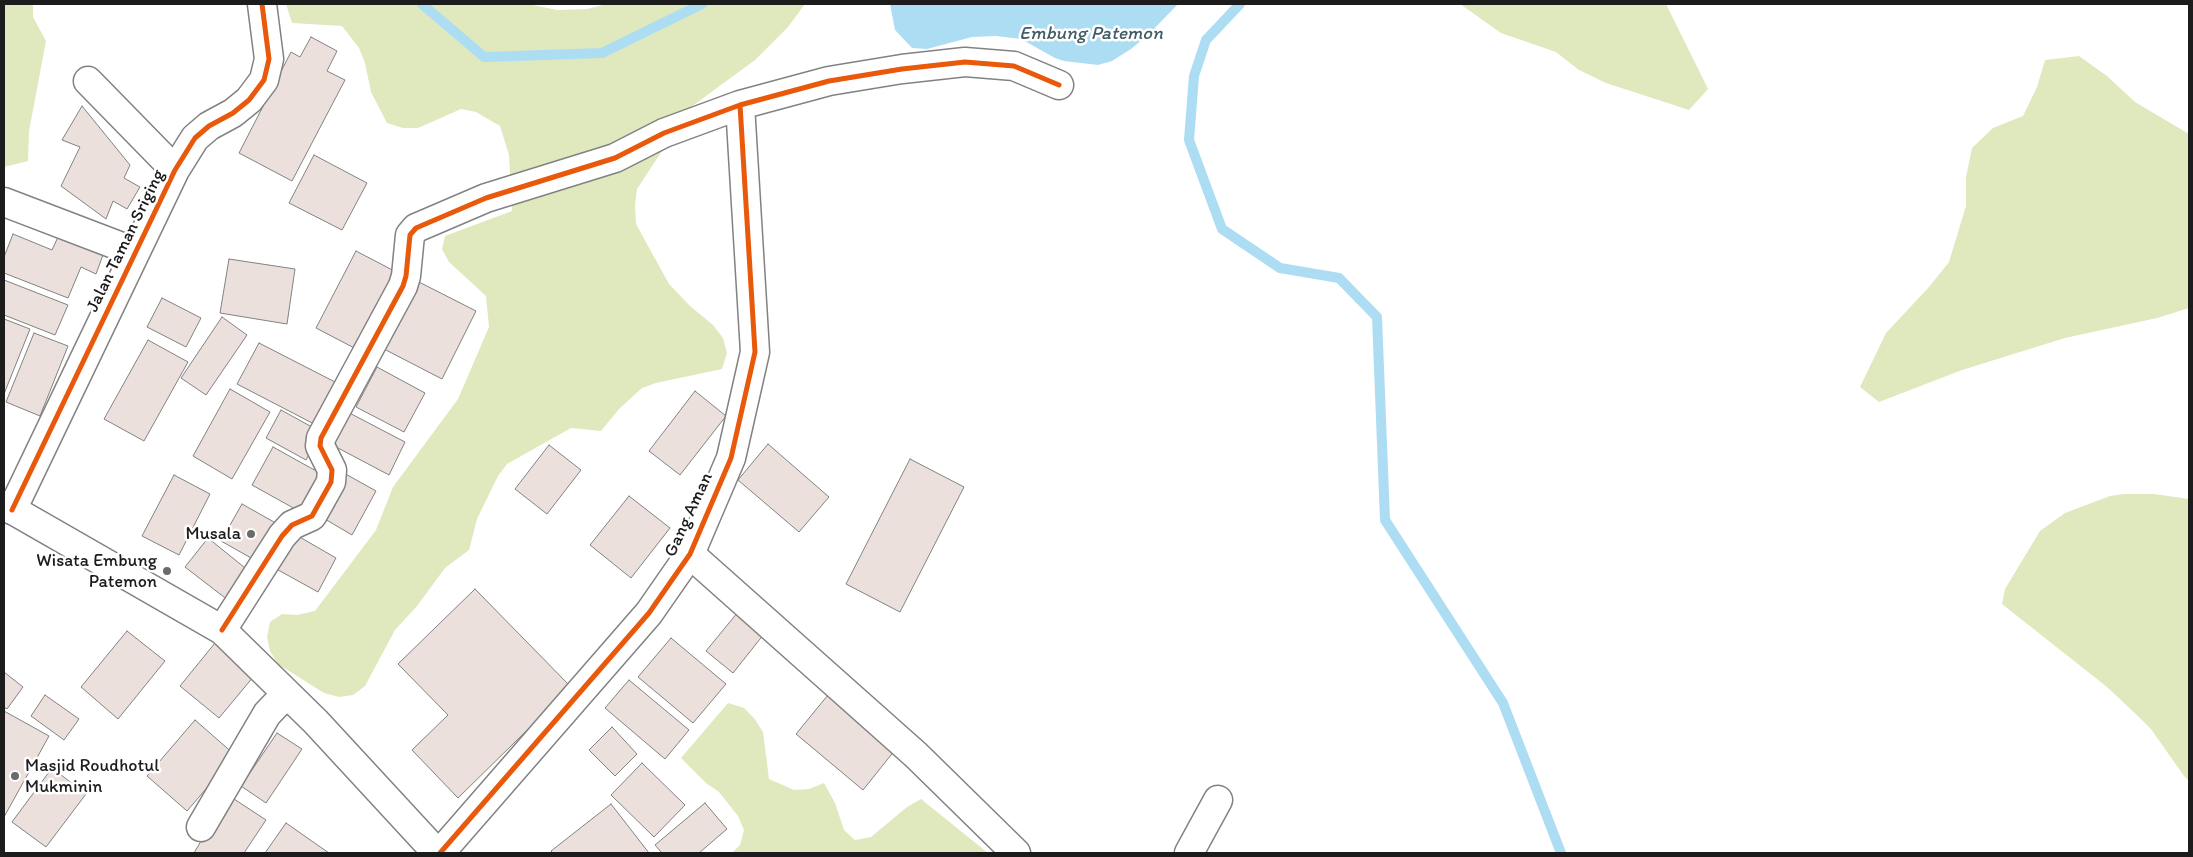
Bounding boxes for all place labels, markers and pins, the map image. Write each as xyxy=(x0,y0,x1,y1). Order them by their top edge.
place label: Musala xyxy=(186,523,241,545)
marker: Musala xyxy=(245,528,257,540)
place label: Wisata Embung Patemon xyxy=(36,550,157,592)
marker: Wisata Embung Patemon xyxy=(161,565,173,577)
place label: Masjid Roudhotul Mukminin xyxy=(25,755,159,798)
marker: Masjid Roudhotul Mukminin xyxy=(9,770,21,782)

